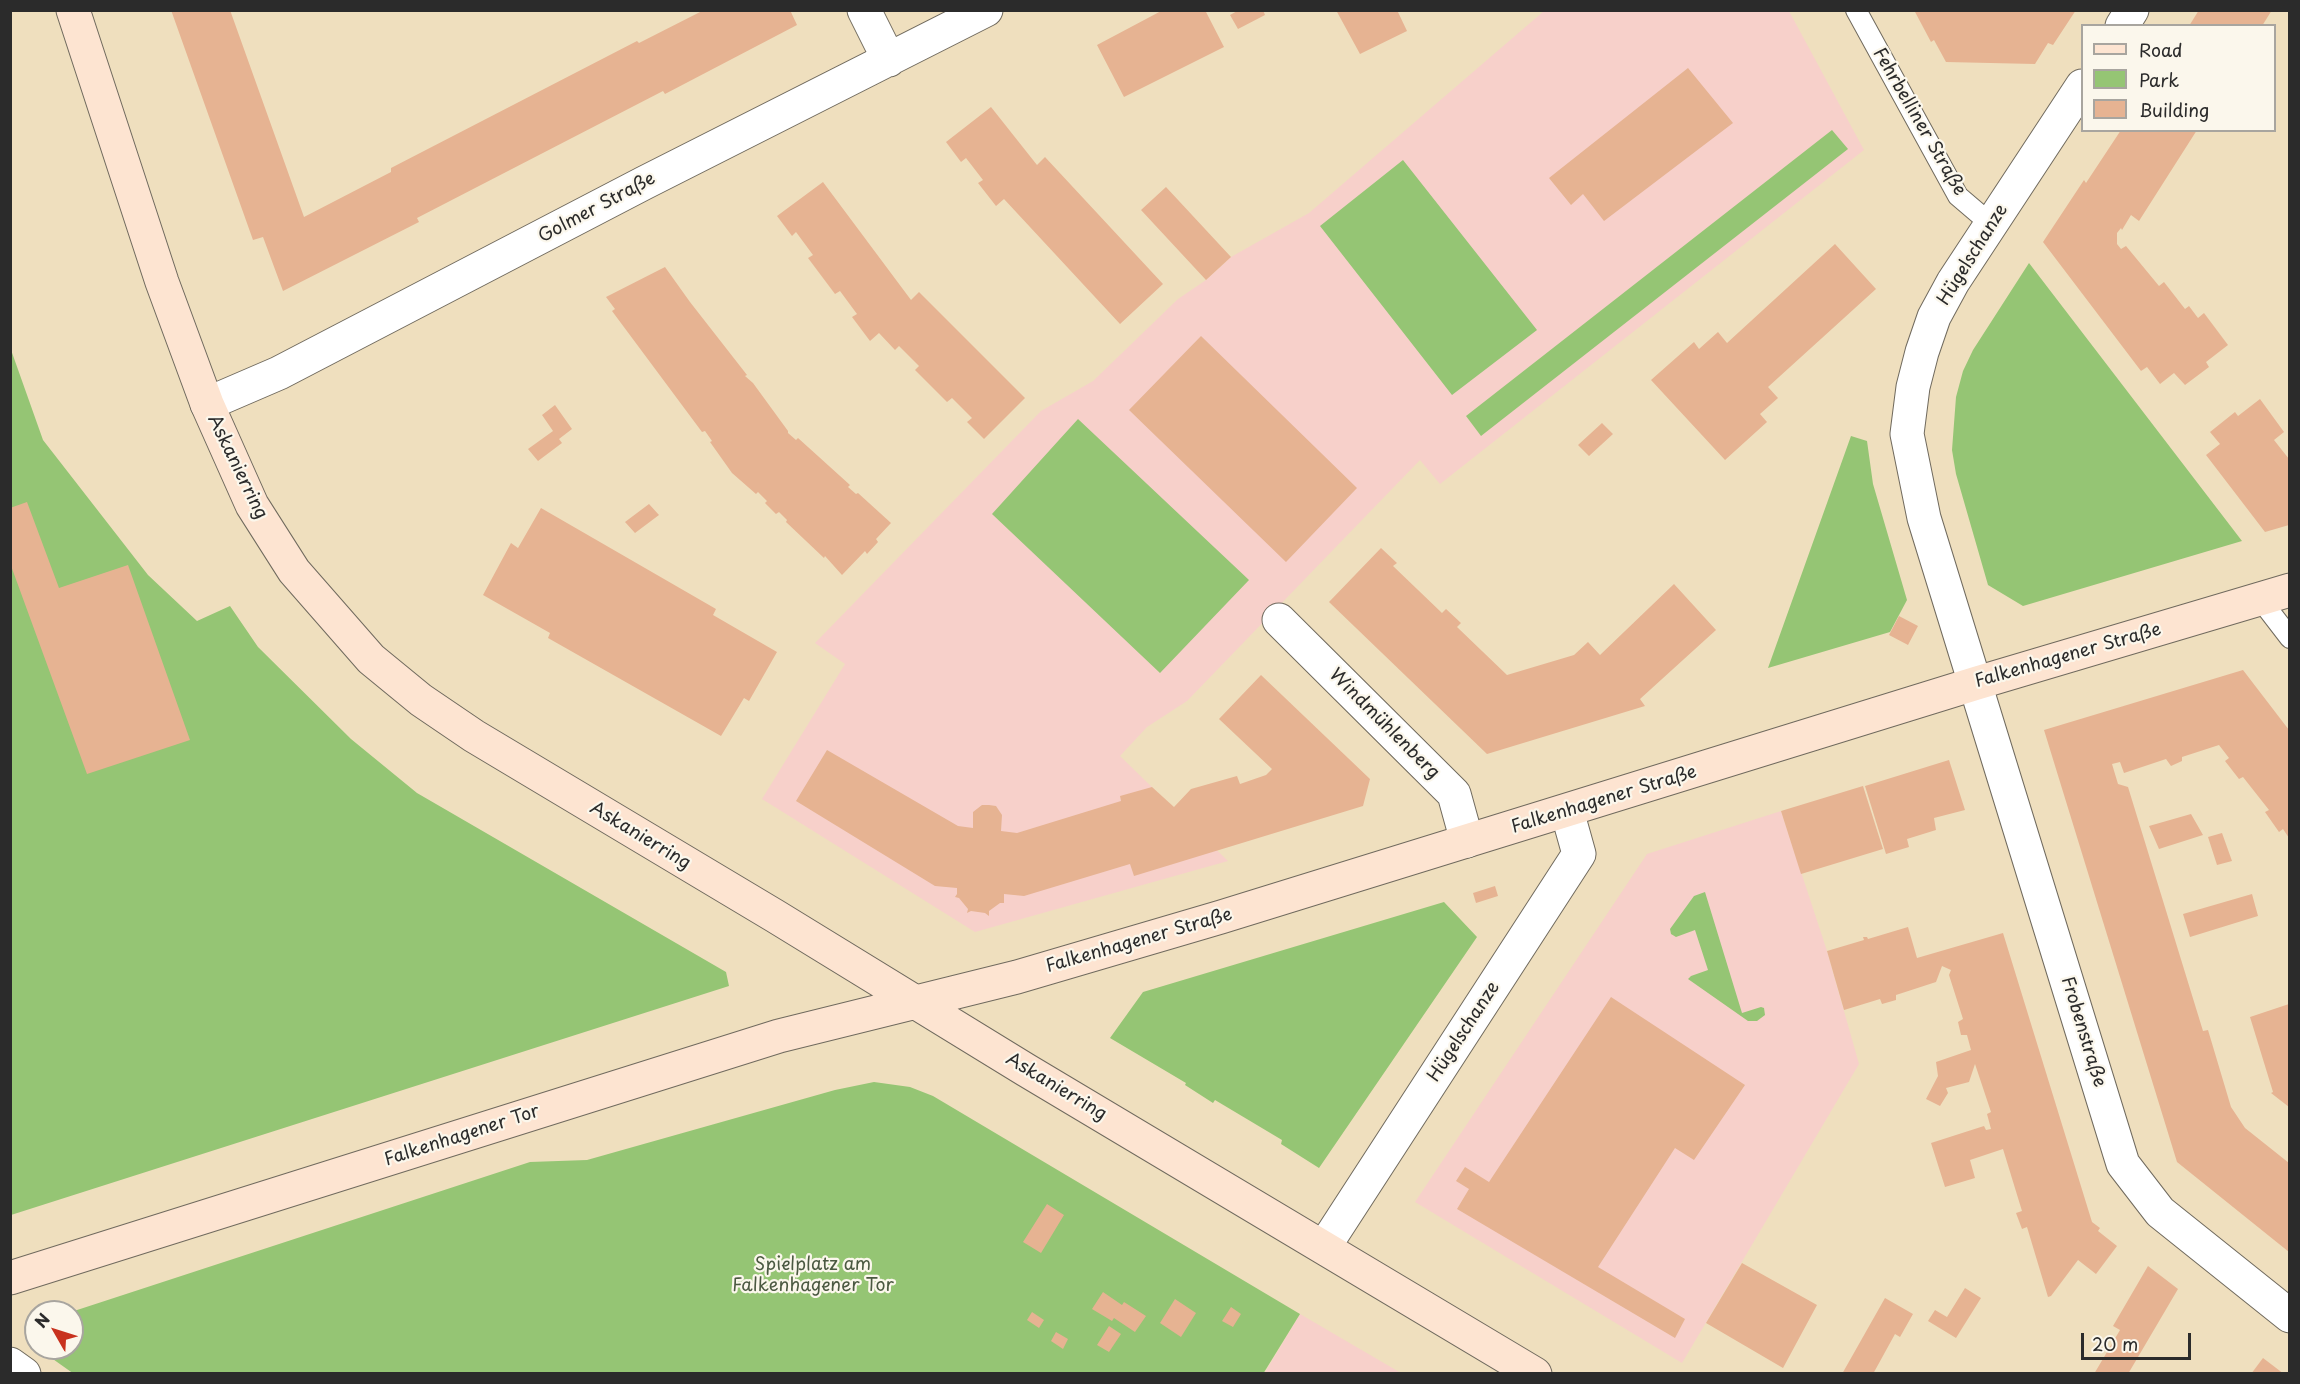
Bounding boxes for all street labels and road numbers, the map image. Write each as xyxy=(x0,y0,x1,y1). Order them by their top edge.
street label: Fehrbelliner Straße xyxy=(1868,44,1970,200)
street label: Golmer Straße xyxy=(535,168,659,248)
street label: Hügelschanze xyxy=(1933,200,2013,310)
street label: Askanierring xyxy=(202,411,272,523)
street label: Falkenhagener Straße xyxy=(1972,619,2164,693)
street label: Windmühlenberg xyxy=(1324,664,1444,784)
street label: Falkenhagener Straße xyxy=(1509,761,1699,839)
street label: Askanierring xyxy=(586,798,694,874)
street label: Falkenhagener Straße xyxy=(1043,904,1235,978)
street label: Frobenstraße xyxy=(2056,974,2110,1090)
street label: Hügelschanze xyxy=(1424,978,1504,1086)
street label: Askanierring xyxy=(1002,1049,1110,1125)
street label: Falkenhagener Tor xyxy=(382,1101,542,1171)

